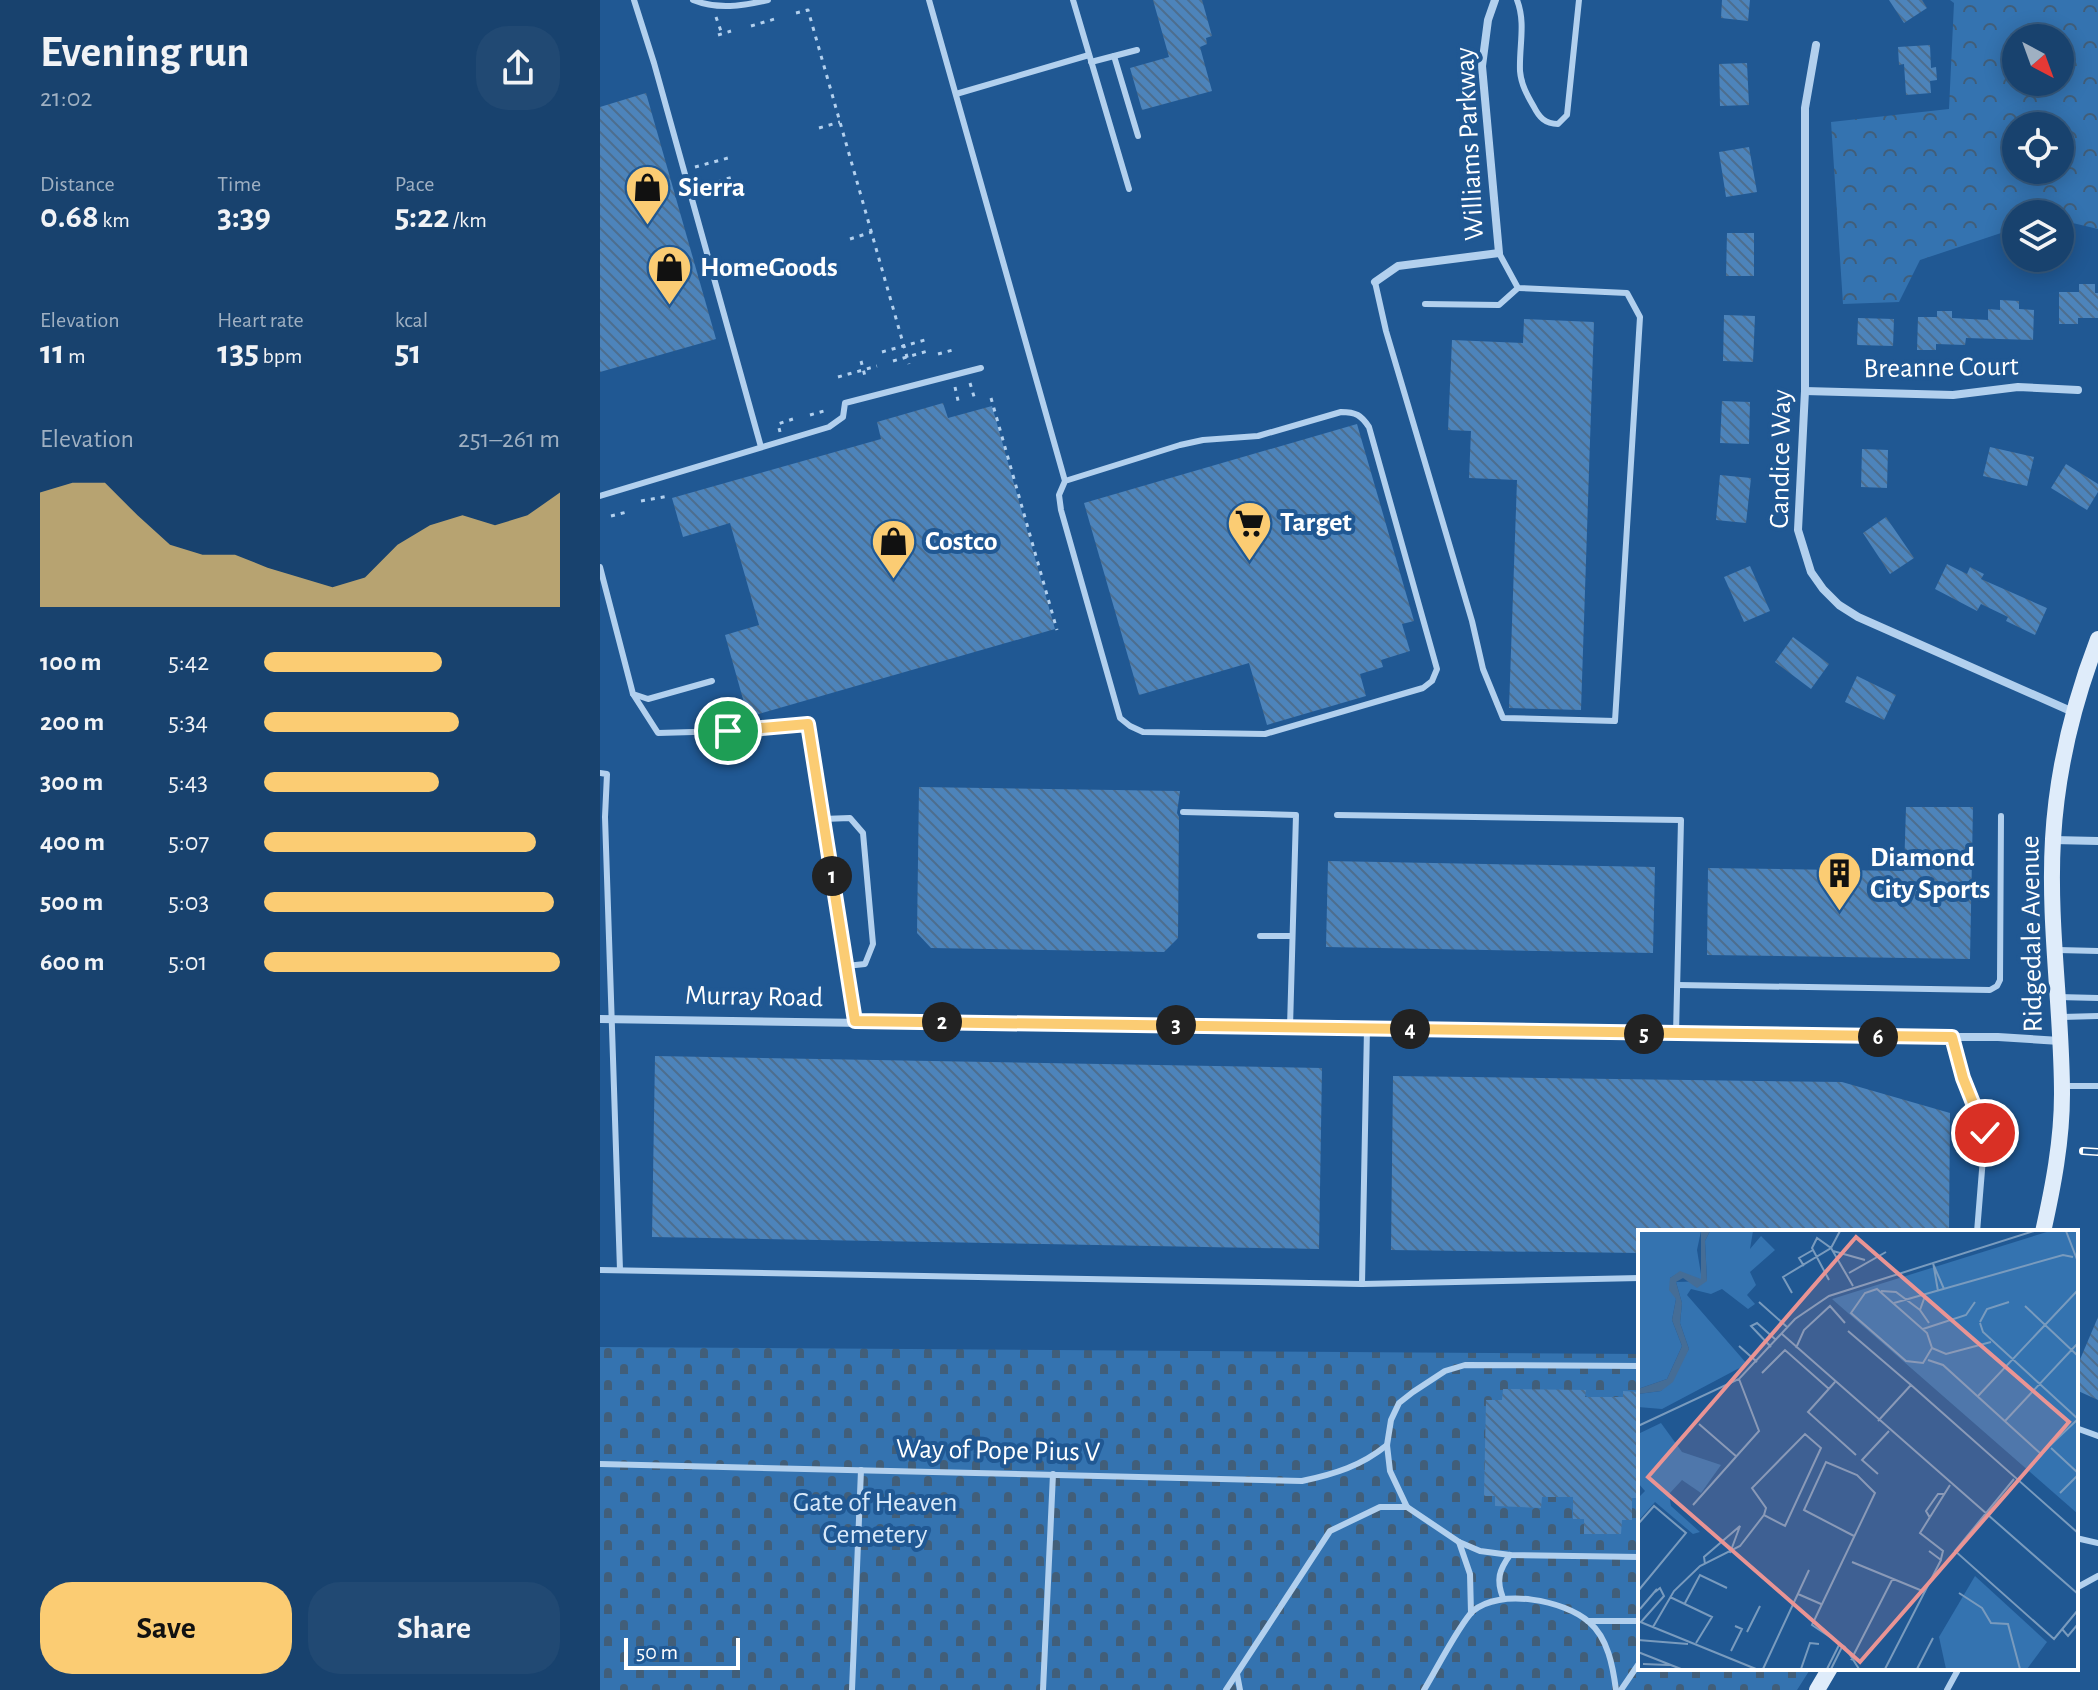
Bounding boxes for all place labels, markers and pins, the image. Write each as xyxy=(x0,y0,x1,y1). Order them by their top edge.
shop icon: Sierra xyxy=(623,164,671,227)
place label: Sierra xyxy=(678,174,745,202)
shop icon: HomeGoods xyxy=(645,244,693,307)
place label: HomeGoods xyxy=(700,254,838,282)
supermarket icon: Target xyxy=(1225,499,1273,562)
place label: Target xyxy=(1280,509,1352,537)
shop icon: Costco xyxy=(870,518,918,581)
place label: Costco xyxy=(925,528,998,556)
pin xyxy=(694,697,762,765)
place label: Diamond City Sports xyxy=(1870,844,1990,904)
building icon: Diamond City Sports xyxy=(1815,850,1863,913)
pin: 1 xyxy=(812,856,852,896)
pin: 2 xyxy=(922,1002,962,1042)
pin: 3 xyxy=(1156,1005,1196,1045)
pin: 4 xyxy=(1390,1009,1430,1049)
pin: 5 xyxy=(1624,1014,1664,1054)
pin: 6 xyxy=(1858,1017,1898,1057)
pin xyxy=(1951,1099,2019,1167)

